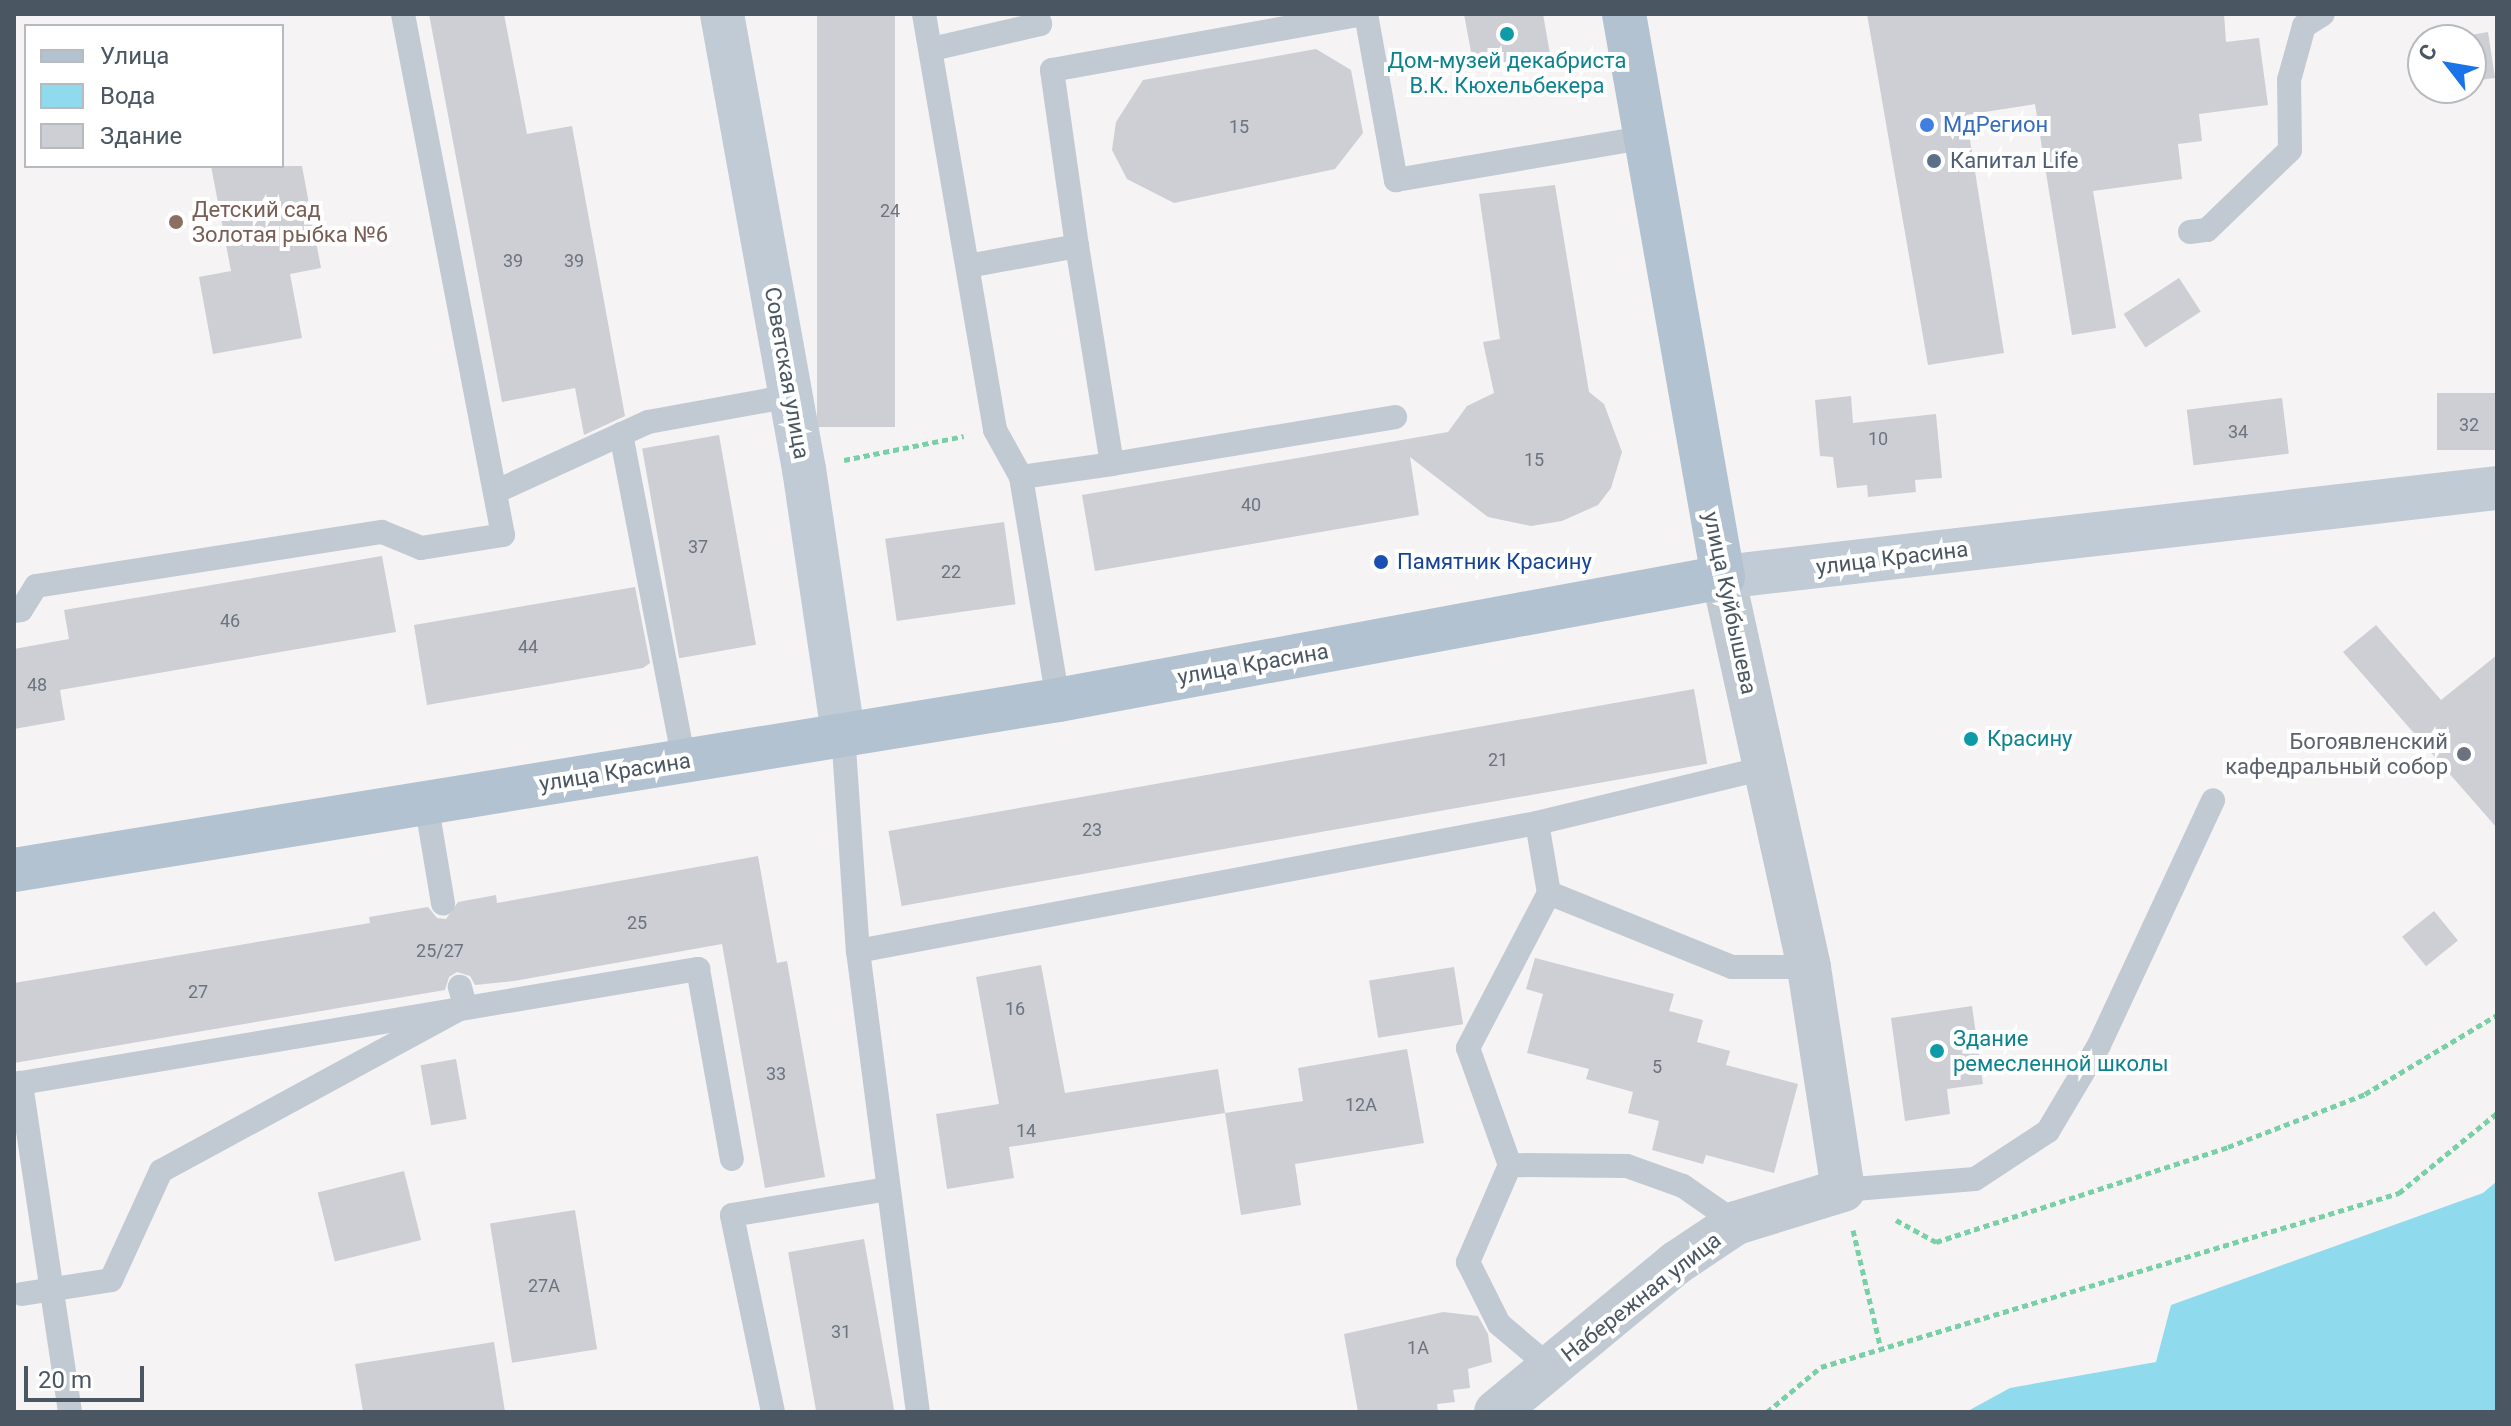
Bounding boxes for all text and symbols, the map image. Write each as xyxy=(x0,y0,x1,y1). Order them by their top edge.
legend xyxy=(24,24,284,168)
north arrow xyxy=(2407,24,2487,104)
marker: Дом-музей декабриста В.К. Кюхельбекера xyxy=(1498,25,1516,43)
text: С xyxy=(2413,40,2442,65)
text: Улица xyxy=(100,42,169,70)
place label: Дом-музей декабриста В.К. Кюхельбекера xyxy=(1388,47,1626,98)
text: Вода xyxy=(100,82,155,110)
place label: МдРегион xyxy=(1943,112,2048,138)
house number: 15 xyxy=(1229,116,1249,138)
marker: МдРегион xyxy=(1918,116,1936,134)
text: Здание xyxy=(100,122,182,150)
place label: Капитал Life xyxy=(1950,148,2078,174)
marker: Капитал Life xyxy=(1925,152,1943,170)
place label: Детский сад Золотая рыбка №6 xyxy=(192,196,388,248)
house number: 24 xyxy=(880,200,900,222)
marker: Детский сад Золотая рыбка №6 xyxy=(167,213,185,231)
house number: 39 xyxy=(503,250,523,272)
house number: 39 xyxy=(564,250,584,272)
street label: Советская улица xyxy=(759,285,815,461)
house number: 32 xyxy=(2459,414,2479,436)
house number: 34 xyxy=(2228,421,2248,443)
house number: 10 xyxy=(1868,428,1888,450)
house number: 15 xyxy=(1524,449,1544,471)
house number: 40 xyxy=(1241,494,1261,516)
street label: улица Куйбышева xyxy=(1698,509,1762,697)
house number: 37 xyxy=(688,536,708,558)
street label: улица Красина xyxy=(1814,536,1970,580)
place label: Памятник Красину xyxy=(1397,549,1592,575)
marker: Памятник Красину xyxy=(1372,553,1390,571)
house number: 22 xyxy=(941,561,961,583)
house number: 46 xyxy=(220,610,240,632)
house number: 44 xyxy=(518,636,538,658)
street label: улица Красина xyxy=(1175,638,1331,690)
house number: 48 xyxy=(27,674,47,696)
place label: Красину xyxy=(1987,726,2073,752)
place label: Богоявленский кафедральный собор xyxy=(2225,728,2448,780)
marker: Красину xyxy=(1962,730,1980,748)
marker: Богоявленский кафедральный собор xyxy=(2455,745,2473,763)
street label: улица Красина xyxy=(537,747,693,797)
house number: 21 xyxy=(1488,749,1508,771)
house number: 23 xyxy=(1082,819,1102,841)
house number: 25 xyxy=(627,912,647,934)
house number: 25/27 xyxy=(416,940,464,962)
house number: 27 xyxy=(188,981,208,1003)
house number: 16 xyxy=(1005,998,1025,1020)
place label: Здание ремесленной школы xyxy=(1953,1025,2169,1076)
marker: Здание ремесленной школы xyxy=(1928,1042,1946,1060)
house number: 5 xyxy=(1652,1056,1662,1078)
house number: 33 xyxy=(766,1063,786,1085)
house number: 12А xyxy=(1345,1094,1377,1116)
house number: 14 xyxy=(1016,1120,1036,1142)
street label: Набережная улица xyxy=(1556,1227,1726,1367)
house number: 27А xyxy=(528,1275,560,1297)
house number: 31 xyxy=(831,1321,851,1343)
house number: 1А xyxy=(1407,1337,1429,1359)
scale bar xyxy=(28,1350,148,1400)
text: 20 m xyxy=(38,1366,92,1394)

